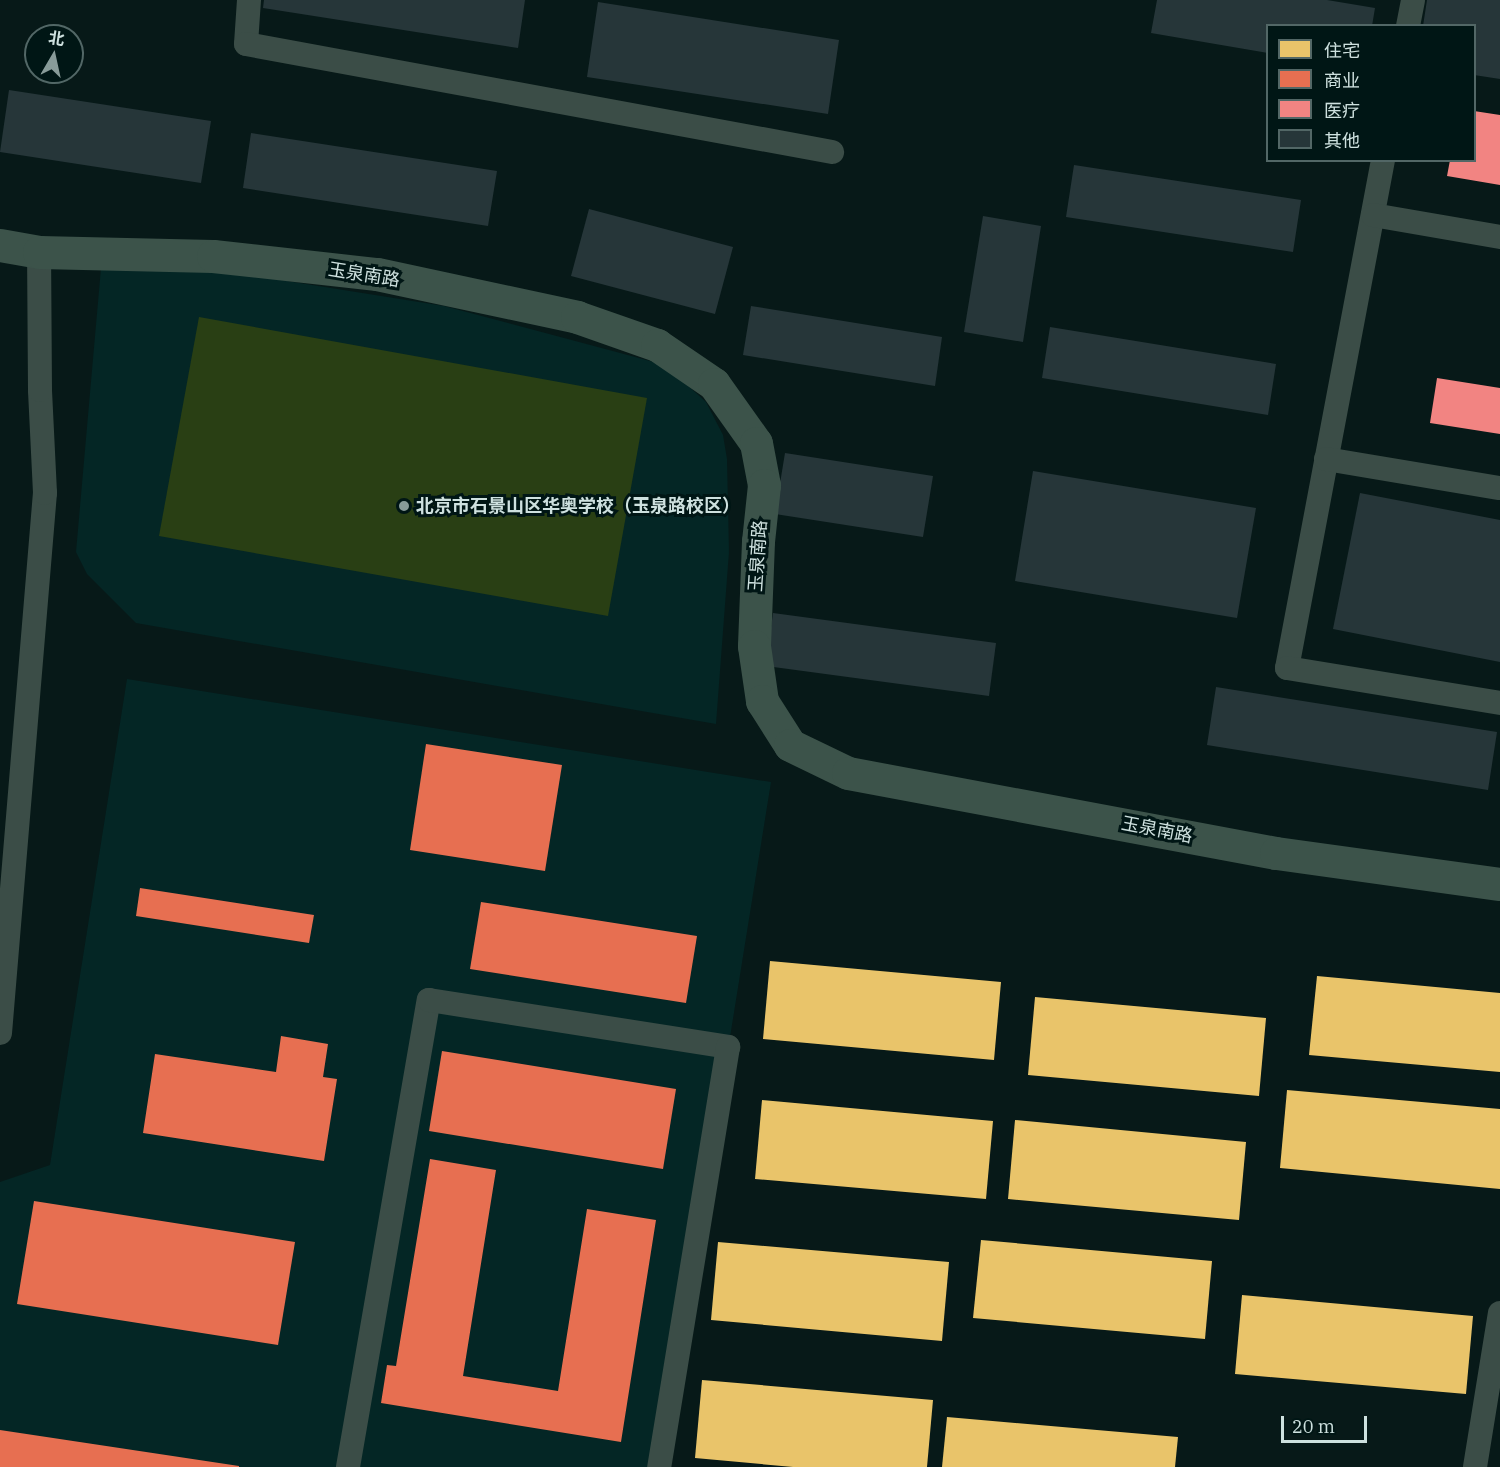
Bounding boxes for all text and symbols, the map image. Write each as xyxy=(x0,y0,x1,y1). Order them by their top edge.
north arrow xyxy=(24,24,84,84)
legend xyxy=(1266,24,1476,162)
text: 北 xyxy=(47,27,66,49)
text: 住宅 xyxy=(1324,39,1360,62)
text: 商业 xyxy=(1324,69,1360,92)
text: 医疗 xyxy=(1324,99,1360,122)
text: 其他 xyxy=(1324,129,1360,152)
street label: 玉泉南路 xyxy=(327,259,401,291)
place label: 北京市石景山区华奥学校（玉泉路校区） xyxy=(416,495,740,517)
marker: 北京市石景山区华奥学校（玉泉路校区） xyxy=(397,499,411,513)
street label: 玉泉南路 xyxy=(745,519,771,593)
street label: 玉泉南路 xyxy=(1120,813,1194,847)
scale bar xyxy=(1284,1404,1370,1442)
text: 20 m xyxy=(1292,1415,1335,1438)

